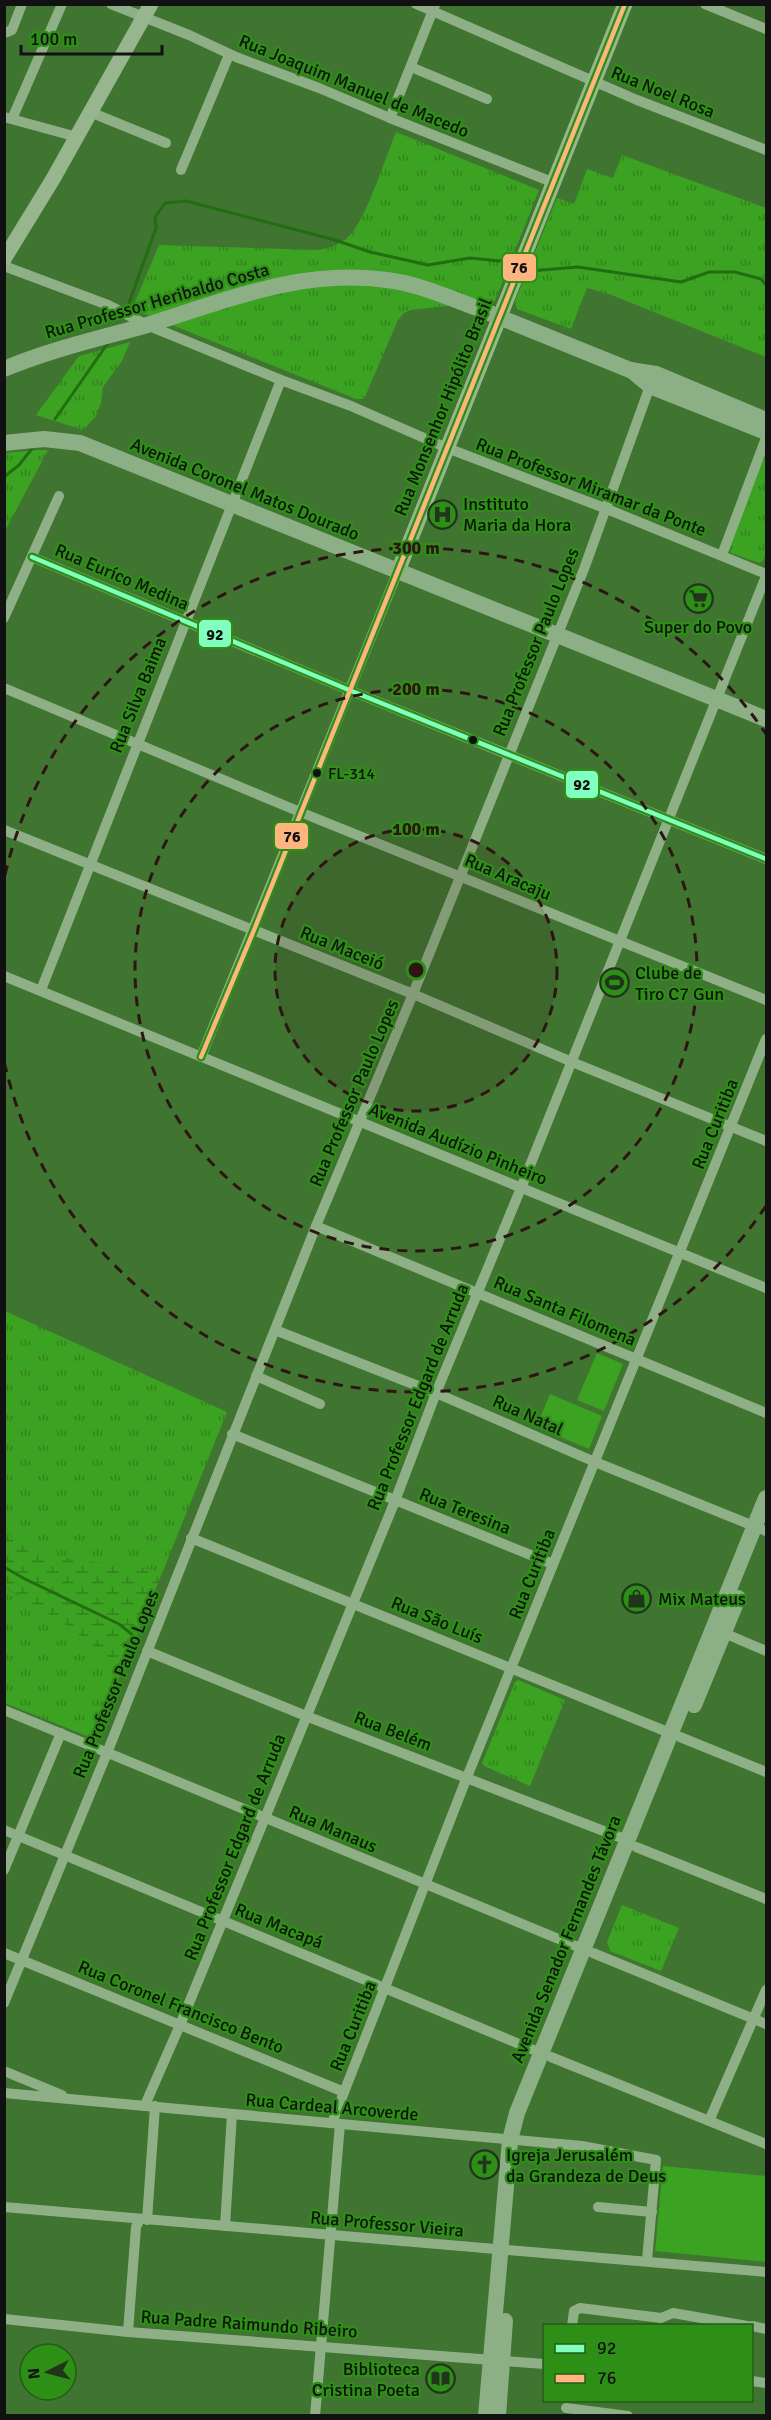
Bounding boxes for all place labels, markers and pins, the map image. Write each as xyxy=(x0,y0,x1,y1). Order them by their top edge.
place label: Instituto Maria da Hora xyxy=(463,493,571,536)
hospital icon: Instituto Maria da Hora xyxy=(426,498,458,530)
supermarket icon: Super do Povo xyxy=(682,582,714,614)
place label: Super do Povo xyxy=(644,616,752,638)
unlabelled marker xyxy=(467,734,479,746)
place label: FL-314 xyxy=(328,764,375,784)
marker: FL-314 xyxy=(311,767,323,779)
centre of rings xyxy=(406,960,426,980)
place label: Clube de Tiro C7 Gun xyxy=(635,962,724,1005)
sports icon: Clube de Tiro C7 Gun xyxy=(598,967,630,999)
shop icon: Mix Mateus xyxy=(621,1583,653,1615)
place label: Mix Mateus xyxy=(658,1588,746,1610)
place label: Igreja Jerusalém da Grandeza de Deus xyxy=(506,2144,666,2187)
church icon: Igreja Jerusalém da Grandeza de Deus xyxy=(469,2149,501,2181)
place label: Biblioteca Cristina Poeta xyxy=(312,2358,420,2401)
library icon: Biblioteca Cristina Poeta xyxy=(425,2363,457,2395)

